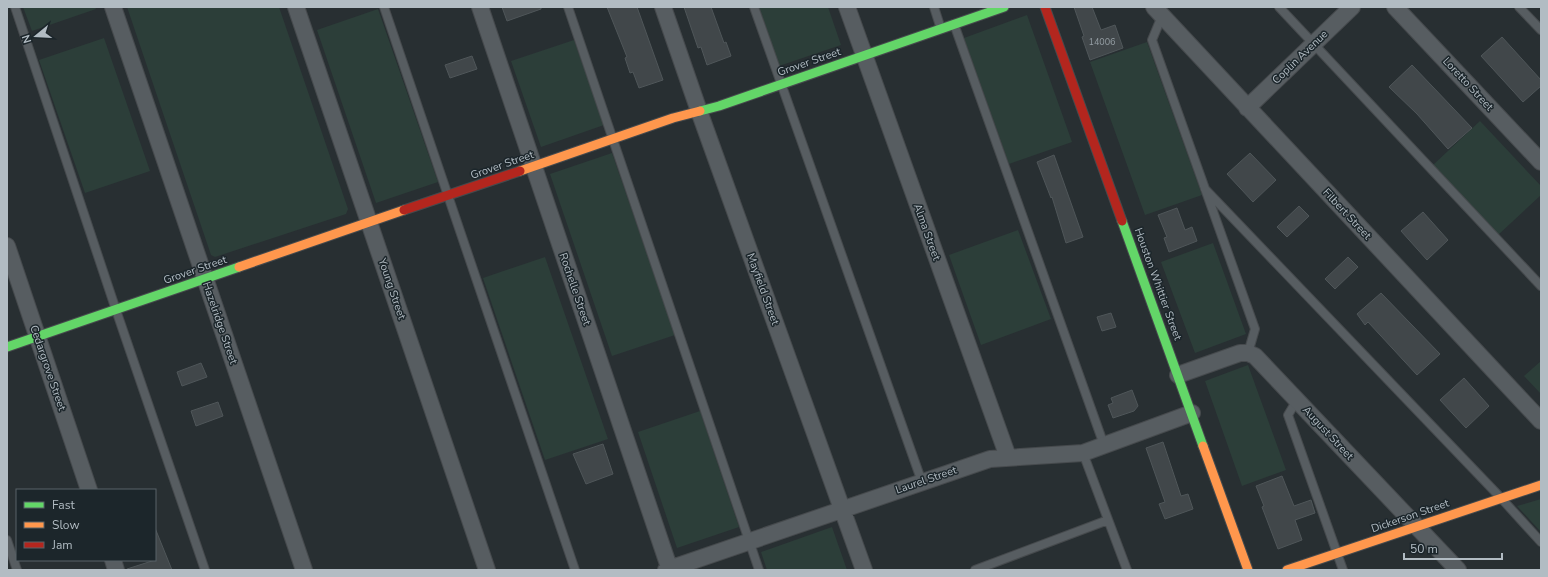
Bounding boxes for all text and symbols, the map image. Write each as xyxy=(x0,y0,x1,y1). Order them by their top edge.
north arrow xyxy=(16,16,56,56)
street label: Coplin Avenue xyxy=(1269,27,1331,87)
text: N xyxy=(19,33,35,45)
house number: 14006 xyxy=(1088,36,1116,48)
street label: Grover Street xyxy=(775,44,843,80)
street label: Loretto Street xyxy=(1439,54,1497,114)
street label: Grover Street xyxy=(468,147,536,183)
street label: Filbert Street xyxy=(1319,185,1375,243)
street label: Alma Street xyxy=(910,202,944,263)
street label: Houston Whittier Street xyxy=(1131,226,1185,342)
street label: Rochelle Street xyxy=(556,251,594,327)
street label: Mayfield Street xyxy=(743,251,783,327)
street label: Grover Street xyxy=(161,252,229,288)
street label: Young Street xyxy=(374,256,409,322)
street label: Hazelridge Street xyxy=(199,280,241,366)
street label: Cedargrove Street xyxy=(26,323,70,413)
street label: August Street xyxy=(1299,403,1357,463)
street label: Laurel Street xyxy=(893,462,959,497)
legend xyxy=(16,489,156,561)
street label: Dickerson Street xyxy=(1369,496,1451,536)
text: Fast xyxy=(52,497,75,513)
text: Slow xyxy=(52,517,80,533)
scale bar xyxy=(1404,535,1502,561)
text: Jam xyxy=(51,537,73,553)
text: 50 m xyxy=(1410,541,1438,557)

